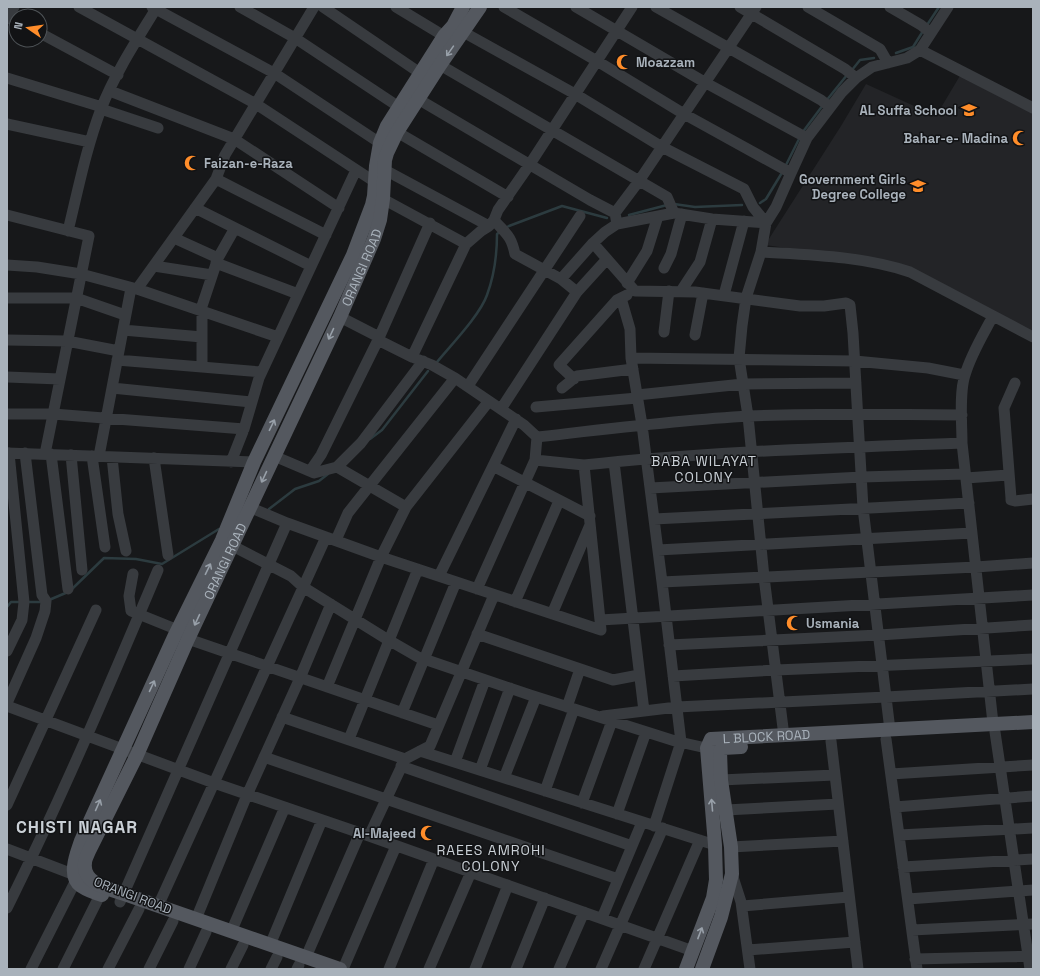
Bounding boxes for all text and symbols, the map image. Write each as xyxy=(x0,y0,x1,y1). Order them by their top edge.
north arrow xyxy=(8,8,48,48)
text: N xyxy=(11,21,26,31)
one-way arrow xyxy=(446,45,454,56)
mosque icon: Moazzam xyxy=(615,53,633,71)
place label: Moazzam xyxy=(636,54,695,71)
school or university icon: AL Suffa School xyxy=(960,101,978,119)
place label: AL Suffa School xyxy=(859,102,957,119)
mosque icon: Bahar-e- Madina xyxy=(1011,129,1029,147)
place label: Bahar-e- Madina xyxy=(904,130,1008,147)
mosque icon: Faizan-e-Raza xyxy=(183,154,201,172)
place label: Faizan-e-Raza xyxy=(204,155,293,172)
place label: Government Girls Degree College xyxy=(799,171,906,203)
school or university icon: Government Girls Degree College xyxy=(909,177,927,195)
street label: ORANGI ROAD xyxy=(338,227,386,309)
one-way arrow xyxy=(327,328,335,340)
one-way arrow xyxy=(269,419,276,431)
district label: BABA WILAYAT COLONY xyxy=(651,452,757,486)
one-way arrow xyxy=(260,471,267,483)
street label: ORANGI ROAD xyxy=(200,520,250,602)
one-way arrow xyxy=(205,563,212,575)
one-way arrow xyxy=(193,614,200,626)
mosque icon: Usmania xyxy=(785,614,803,632)
place label: Usmania xyxy=(806,615,860,632)
one-way arrow xyxy=(149,681,156,693)
street label: L BLOCK ROAD xyxy=(722,726,811,747)
one-way arrow xyxy=(95,799,102,811)
one-way arrow xyxy=(708,799,716,812)
district label: CHISTI NAGAR xyxy=(16,816,138,838)
mosque icon: Al-Majeed xyxy=(419,824,437,842)
place label: Al-Majeed xyxy=(353,825,416,842)
district label: RAEES AMROHI COLONY xyxy=(436,841,546,875)
street label: ORANGI ROAD xyxy=(91,873,174,918)
one-way arrow xyxy=(696,927,704,939)

